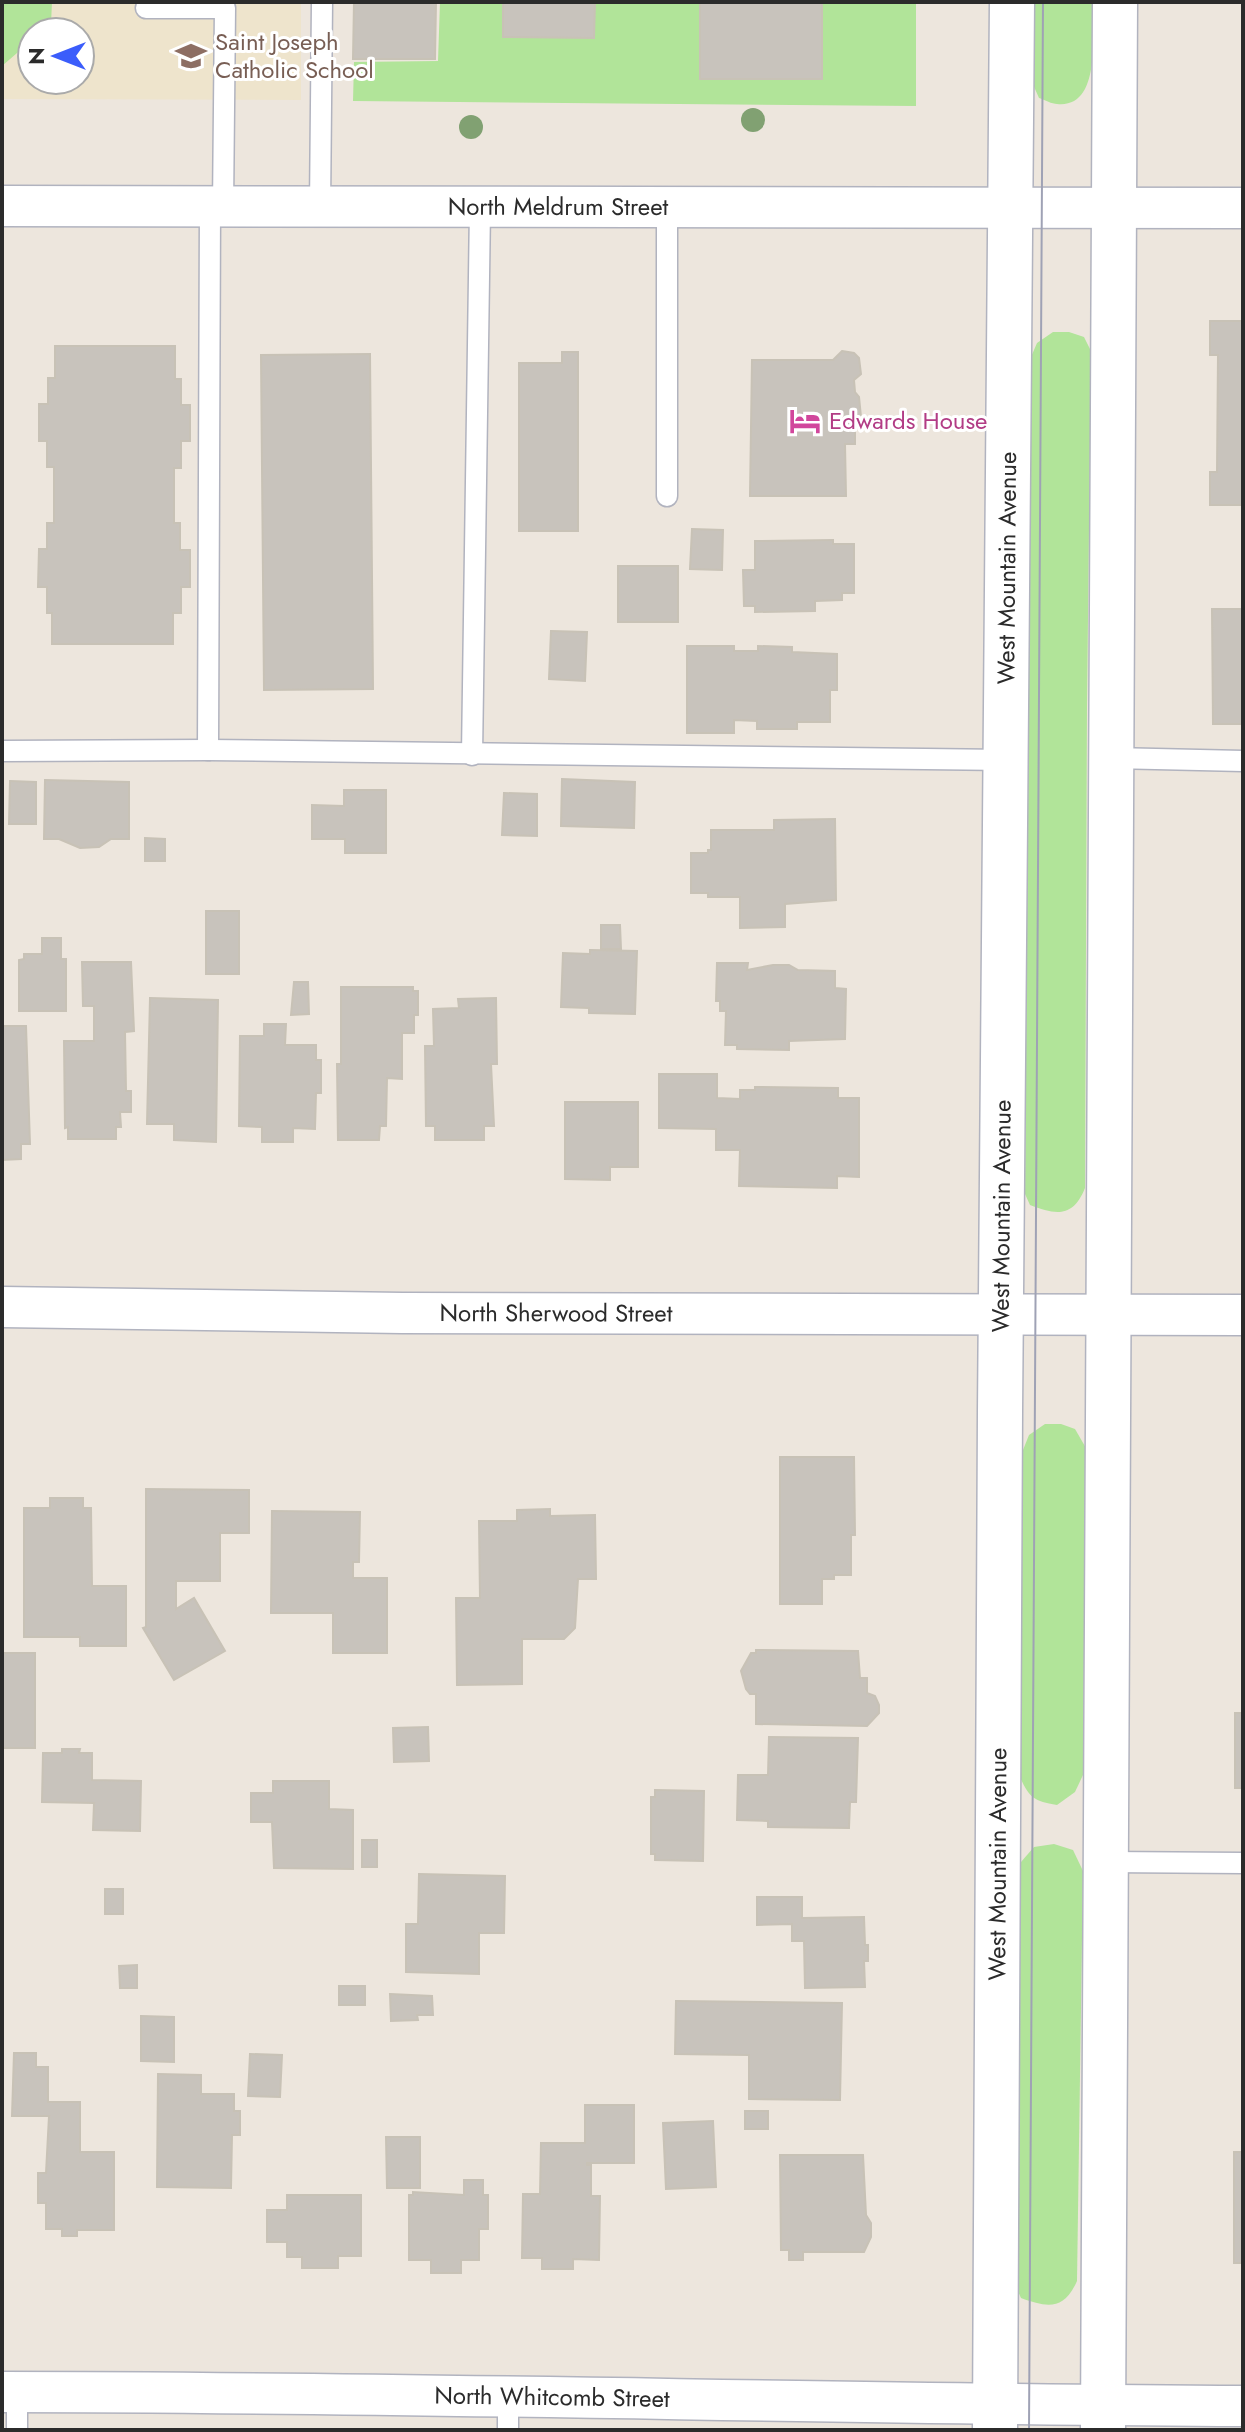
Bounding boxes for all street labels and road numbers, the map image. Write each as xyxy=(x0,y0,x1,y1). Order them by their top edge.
street label: North Meldrum Street xyxy=(448,189,669,224)
street label: West Mountain Avenue xyxy=(988,451,1025,685)
street label: West Mountain Avenue xyxy=(983,1099,1020,1333)
street label: North Sherwood Street xyxy=(439,1295,673,1331)
street label: West Mountain Avenue xyxy=(979,1747,1015,1981)
street label: North Whitcomb Street xyxy=(434,2377,670,2416)

